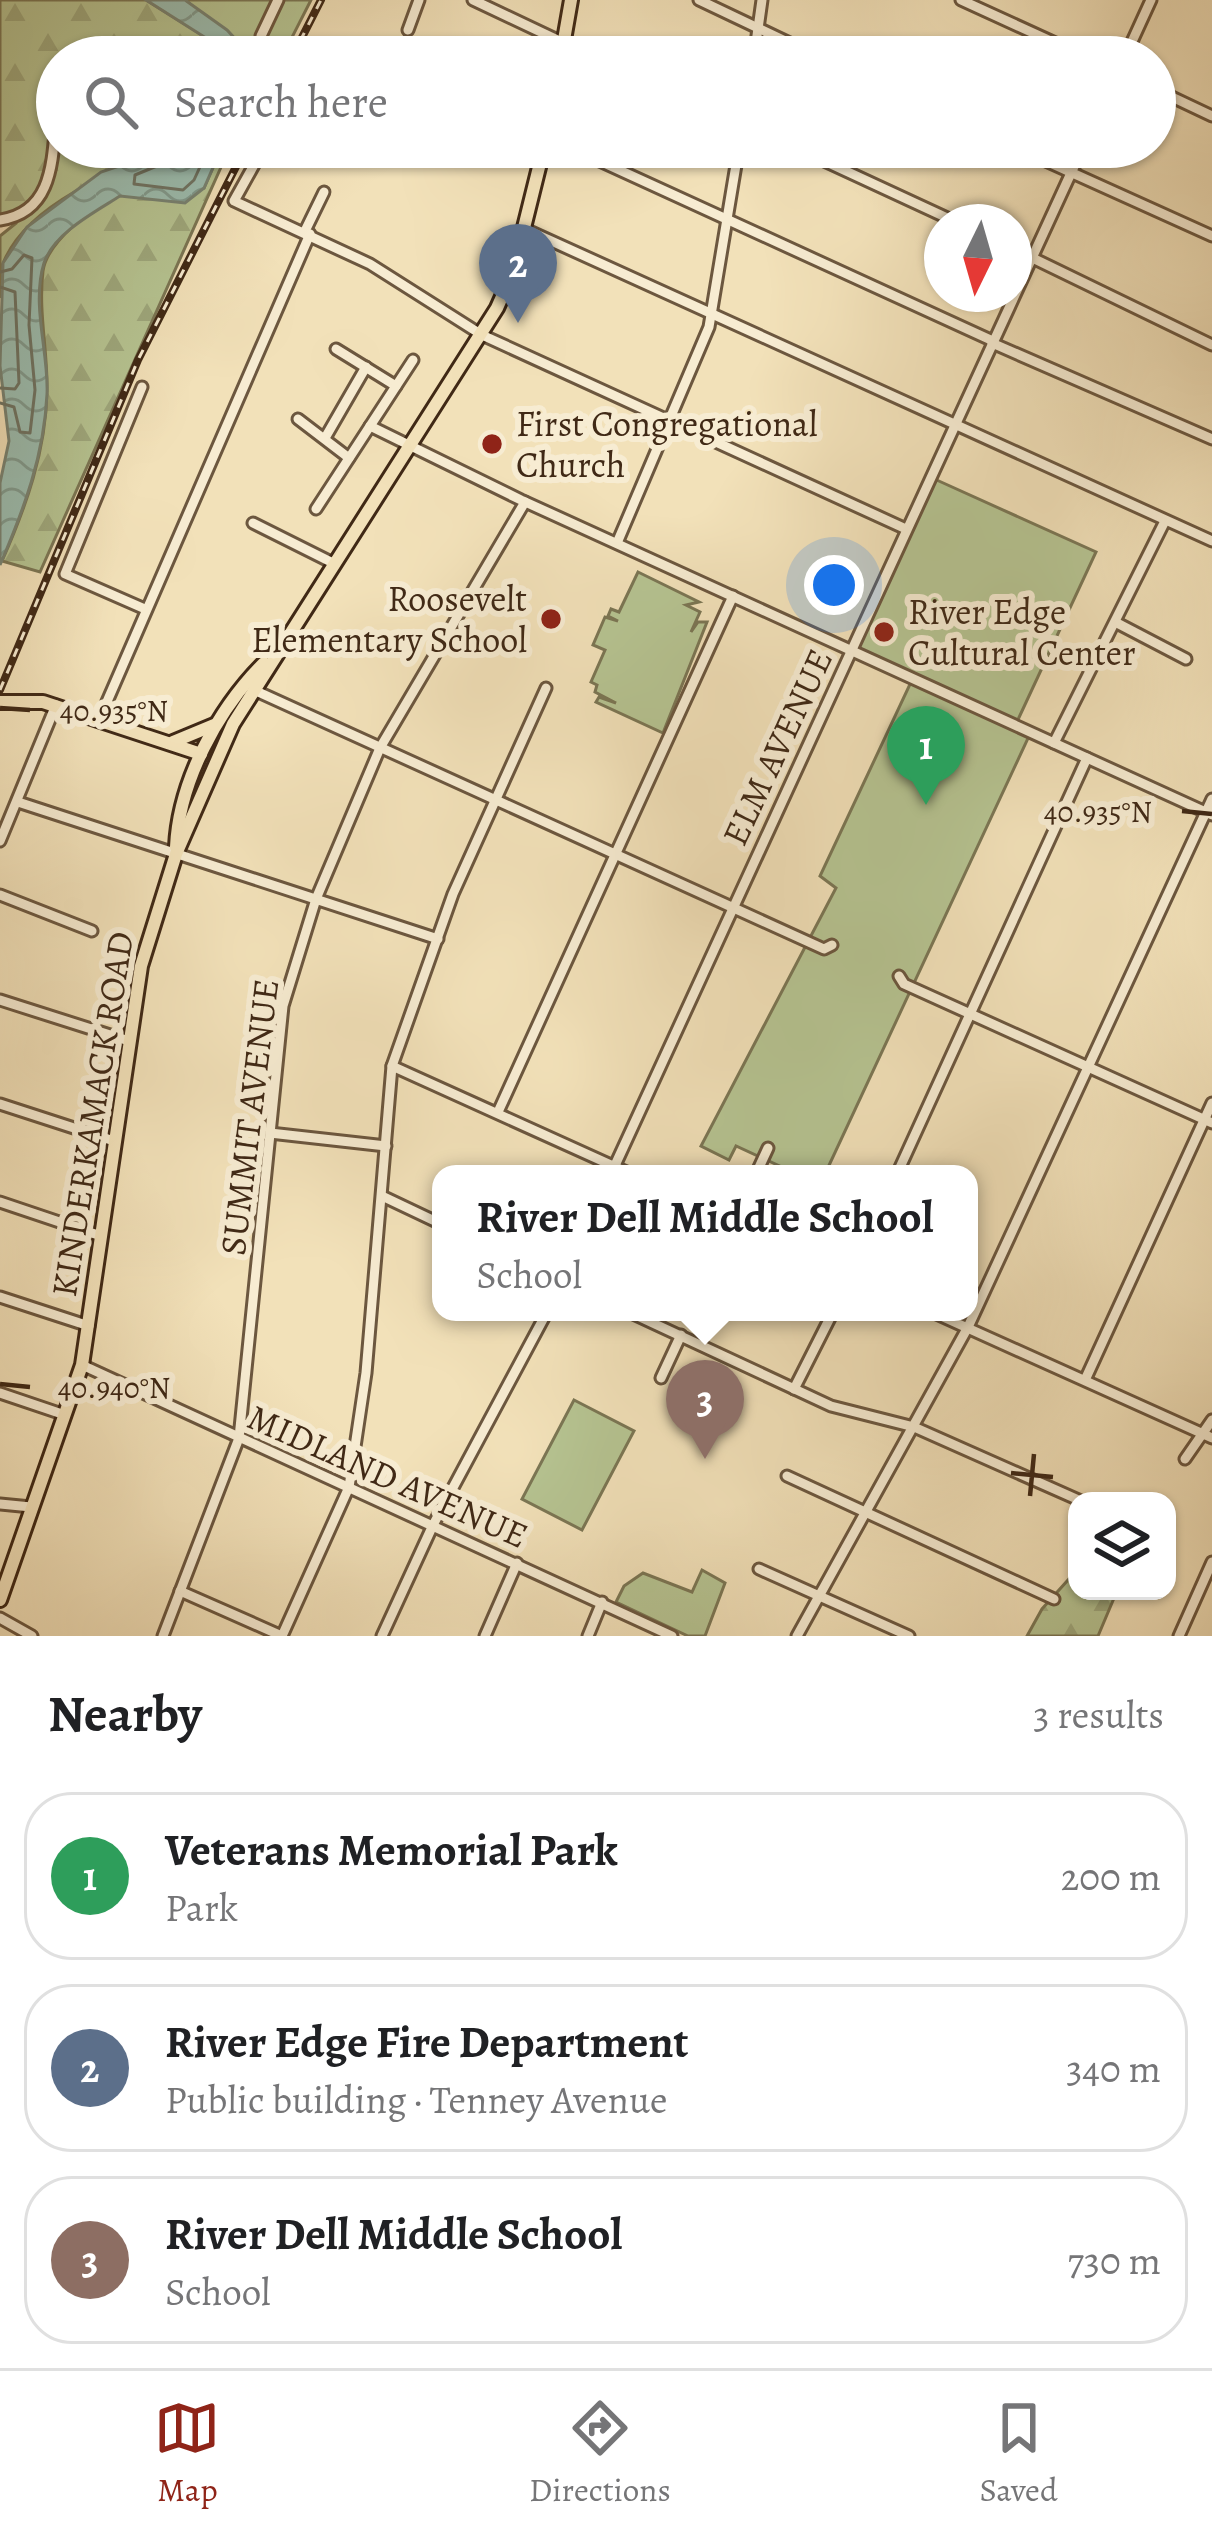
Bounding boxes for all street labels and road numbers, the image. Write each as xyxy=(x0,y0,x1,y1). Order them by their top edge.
street label: ELM AVENUE xyxy=(710,641,844,853)
street label: KINDERKAMACK ROAD xyxy=(39,928,145,1300)
street label: SUMMIT AVENUE xyxy=(208,976,290,1258)
street label: MIDLAND AVENUE xyxy=(240,1392,536,1560)

